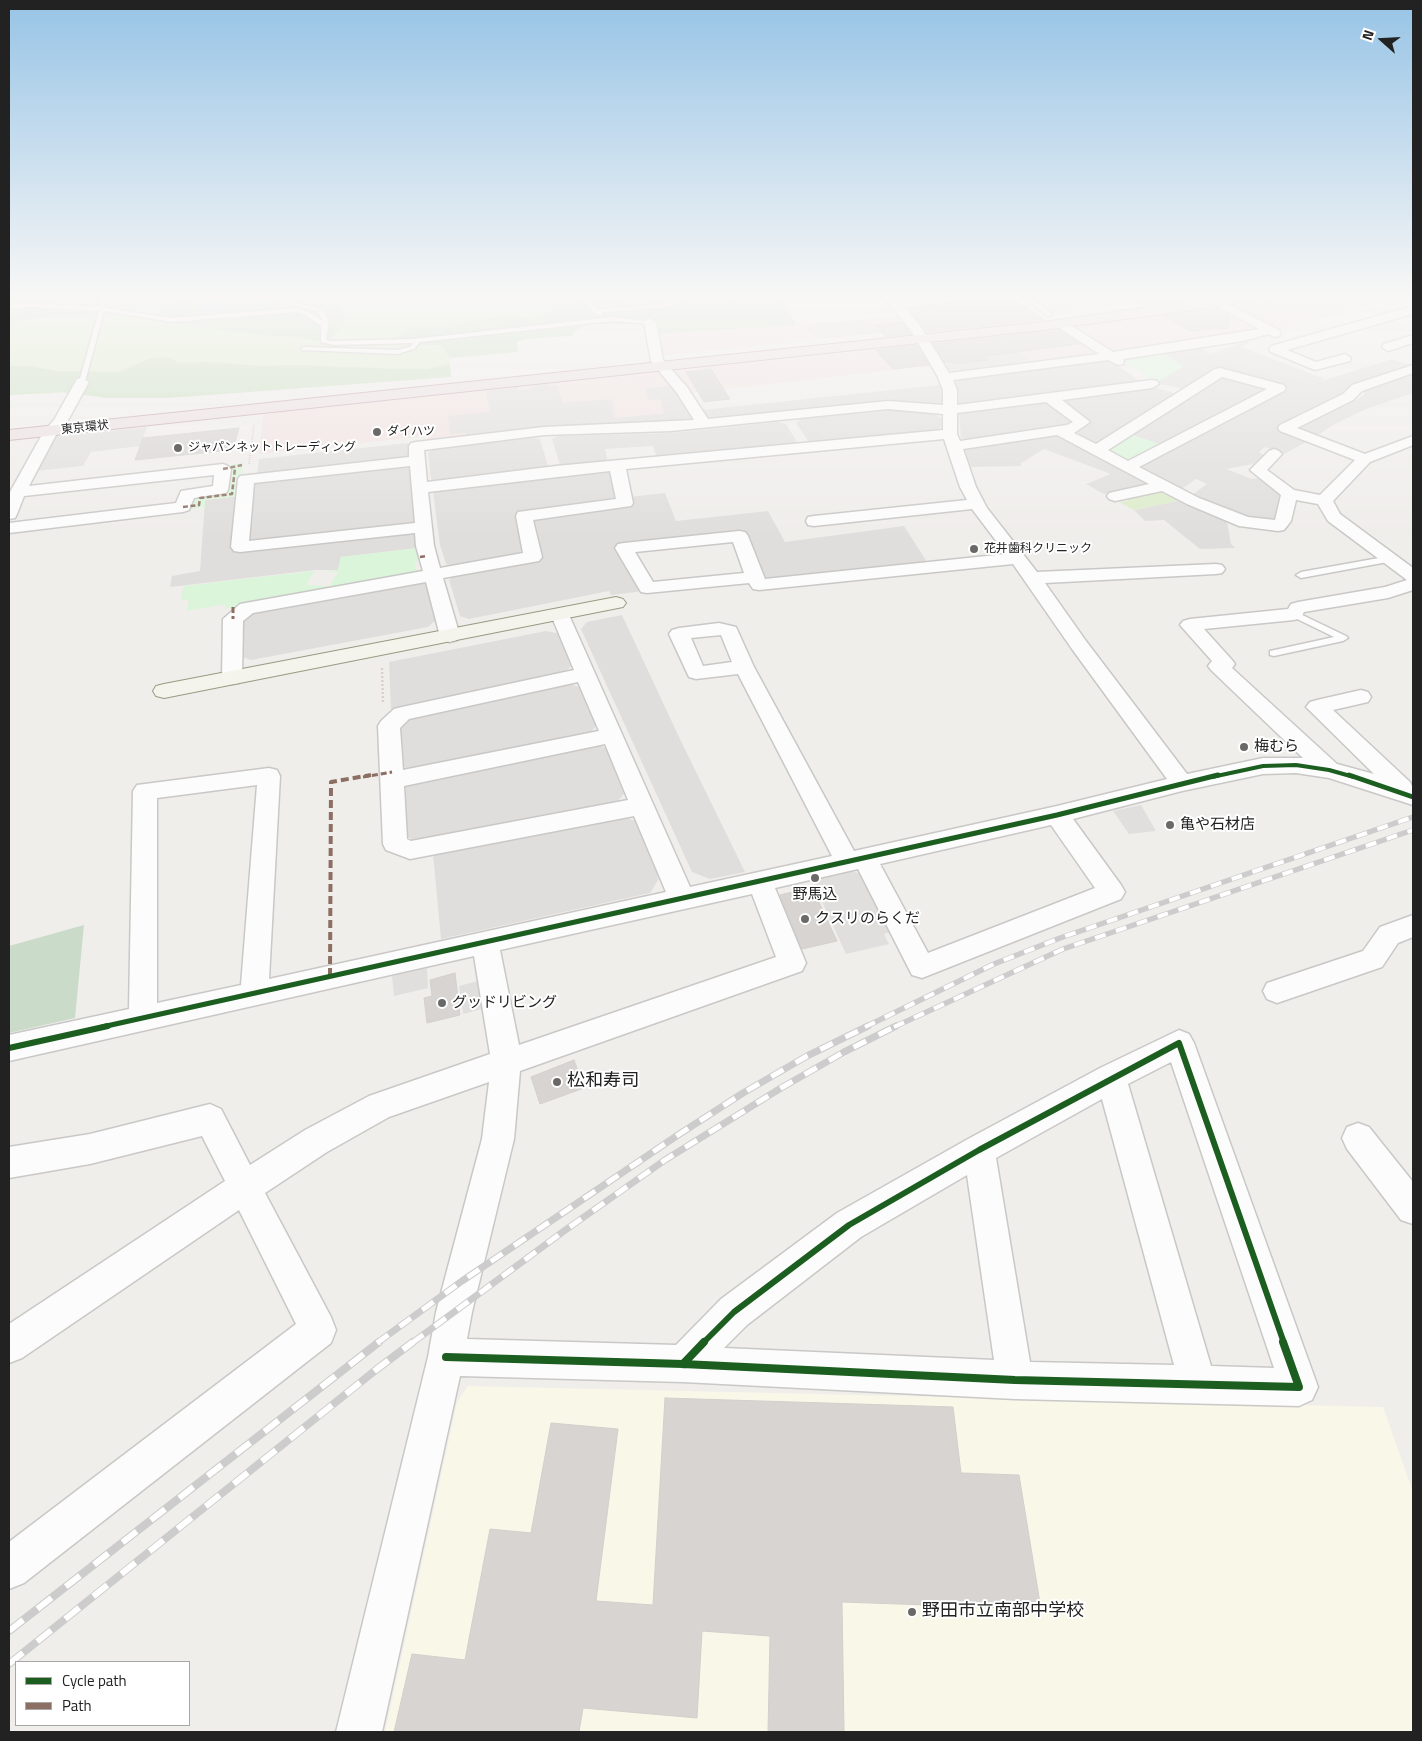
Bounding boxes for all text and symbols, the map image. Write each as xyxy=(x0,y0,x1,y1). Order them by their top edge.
north arrow xyxy=(1357,15,1407,65)
text: N xyxy=(1356,27,1379,43)
street label: 東京環状 xyxy=(60,418,110,438)
place label: ダイハツ xyxy=(387,425,435,439)
marker: ダイハツ xyxy=(371,426,383,438)
place label: ジャパンネットトレーディング xyxy=(188,441,356,455)
marker: ジャパンネットトレーディング xyxy=(172,442,184,454)
place label: 花井歯科クリニック xyxy=(984,542,1092,556)
marker: 花井歯科クリニック xyxy=(968,543,980,555)
place label: 梅むら xyxy=(1254,738,1299,756)
marker: 梅むら xyxy=(1238,741,1250,753)
place label: 亀や石材店 xyxy=(1180,816,1255,834)
marker: 亀や石材店 xyxy=(1164,819,1176,831)
marker: 野馬込 xyxy=(809,872,821,884)
place label: 野馬込 xyxy=(793,886,837,904)
place label: クスリのらくだ xyxy=(815,910,920,928)
marker: クスリのらくだ xyxy=(799,913,811,925)
place label: グッドリビング xyxy=(452,994,557,1012)
marker: グッドリビング xyxy=(436,997,448,1009)
place label: 松和寿司 xyxy=(567,1071,639,1093)
marker: 松和寿司 xyxy=(551,1076,563,1088)
place label: 野田市立南部中学校 xyxy=(922,1601,1084,1623)
marker: 野田市立南部中学校 xyxy=(906,1606,918,1618)
legend xyxy=(15,1661,190,1726)
text: Cycle path xyxy=(62,1669,127,1692)
text: Path xyxy=(62,1694,92,1717)

